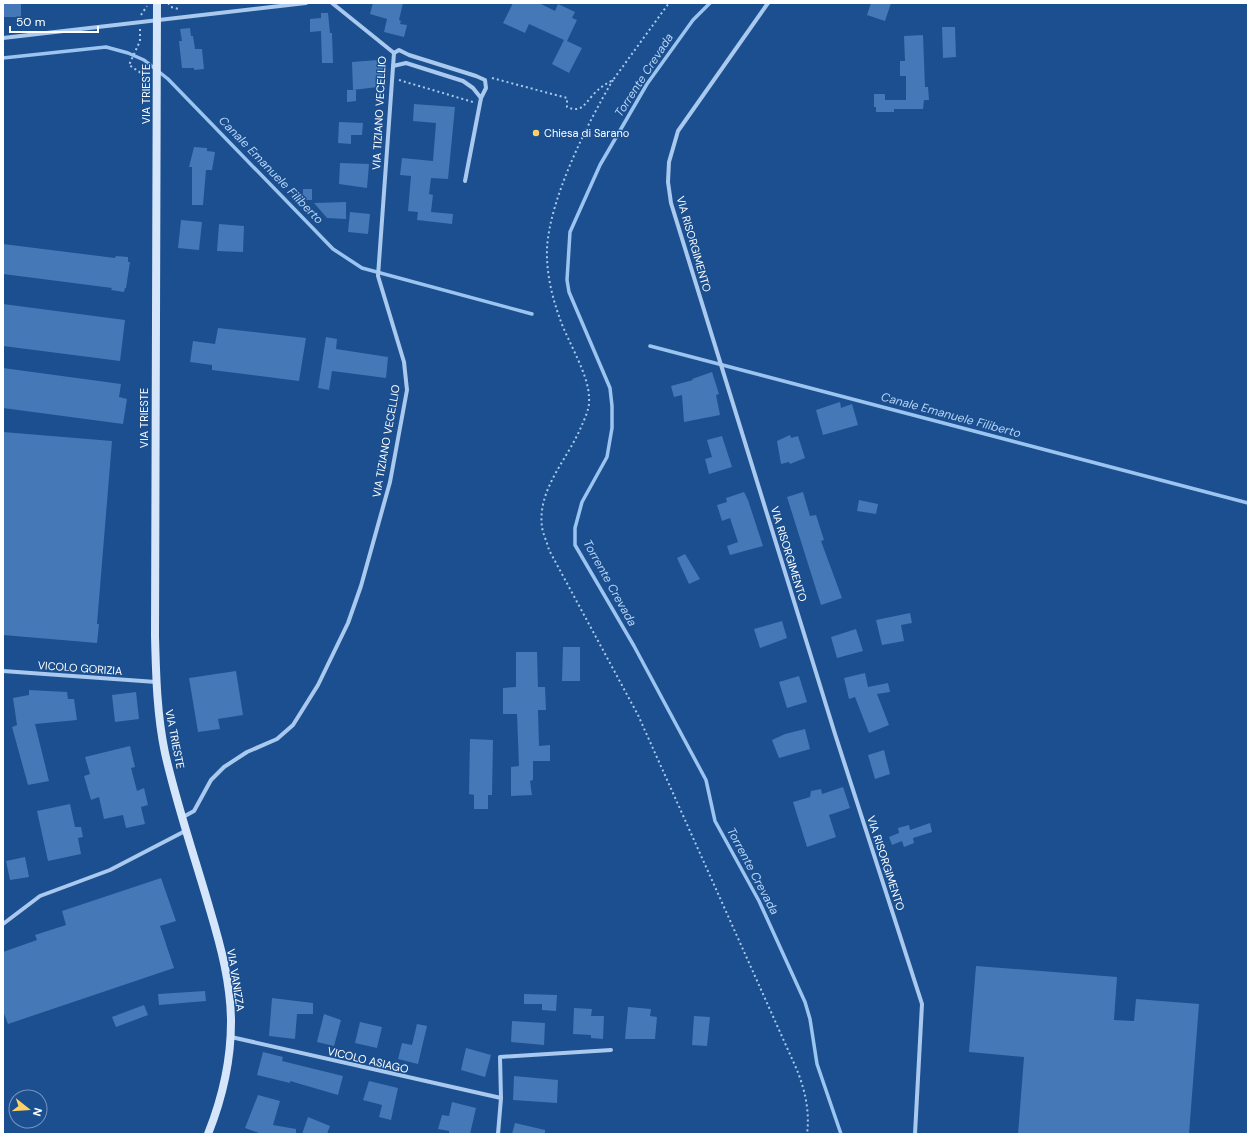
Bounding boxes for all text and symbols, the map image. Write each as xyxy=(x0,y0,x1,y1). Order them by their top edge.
scale bar xyxy=(10,8,98,34)
text: 50 m xyxy=(16,14,45,30)
water label: Torrente Crevada xyxy=(611,30,677,120)
street label: VIA TIZIANO VECELLIO xyxy=(369,56,389,170)
street label: VIA TRIESTE xyxy=(139,64,153,124)
water label: Canale Emanuele Filiberto xyxy=(215,113,327,227)
place label: Chiesa di Sarano xyxy=(544,126,629,140)
marker: Chiesa di Sarano xyxy=(531,128,541,138)
street label: VIA RISORGIMENTO xyxy=(674,195,714,293)
street label: VIA TIZIANO VECELLIO xyxy=(369,384,403,498)
street label: VIA TRIESTE xyxy=(137,388,151,448)
water label: Canale Emanuele Filiberto xyxy=(879,389,1023,441)
street label: VIA RISORGIMENTO xyxy=(768,505,810,603)
water label: Torrente Crevada xyxy=(580,537,641,630)
street label: VICOLO GORIZIA xyxy=(37,658,123,678)
street label: VIA TRIESTE xyxy=(162,708,188,770)
street label: VIA RISORGIMENTO xyxy=(864,814,908,912)
water label: Torrente Crevada xyxy=(723,825,783,918)
street label: VIA VANIZZA xyxy=(224,948,248,1012)
street label: VICOLO ASIAGO xyxy=(326,1044,410,1076)
north arrow xyxy=(8,1089,48,1129)
text: N xyxy=(30,1106,45,1118)

